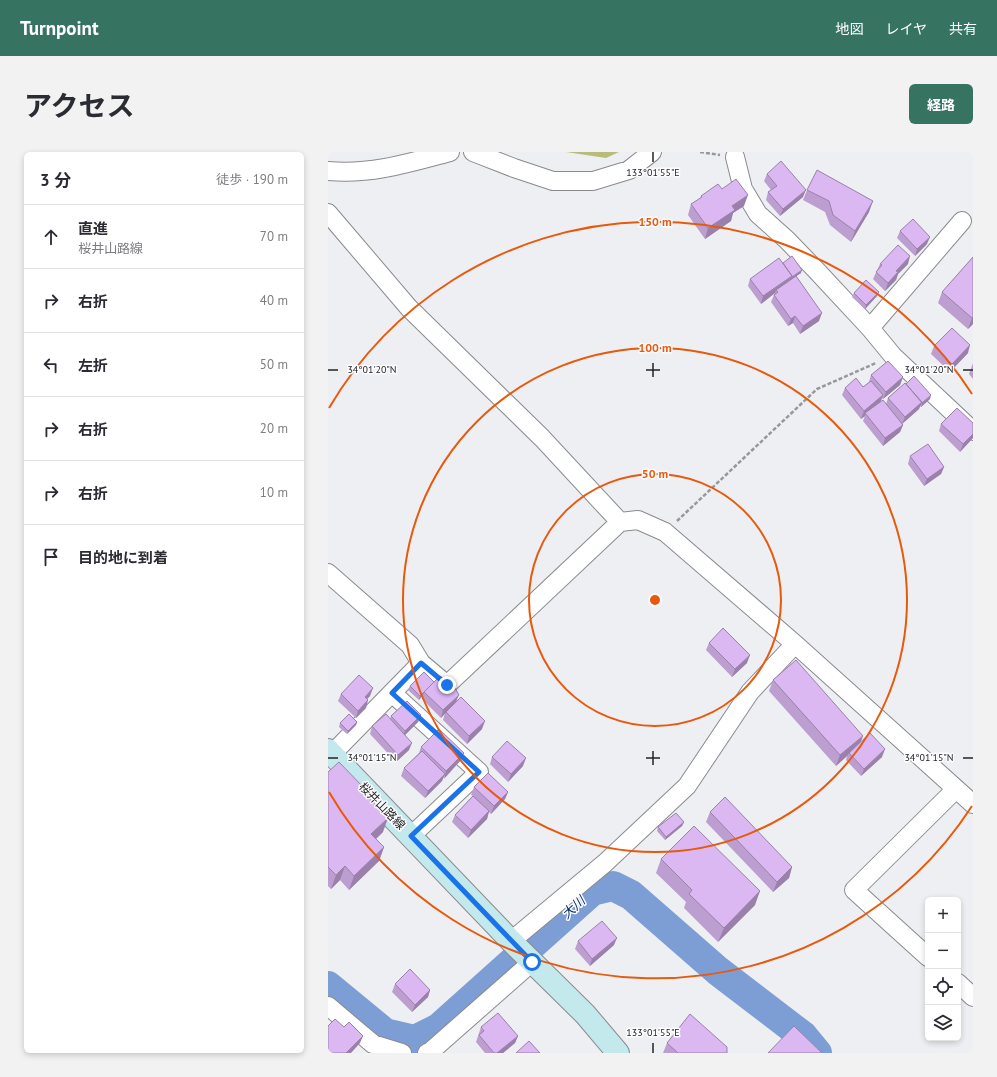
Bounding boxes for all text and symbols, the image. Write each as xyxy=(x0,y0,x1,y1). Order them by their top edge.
text: Turnpoint xyxy=(20,16,99,40)
text: 地図 xyxy=(835,20,863,38)
text: レイヤ xyxy=(885,20,927,38)
text: 共有 xyxy=(949,20,977,38)
button: 経路 xyxy=(909,84,973,124)
text: アクセス xyxy=(24,87,135,124)
text: 133°01'55"E xyxy=(626,166,680,179)
text: 3 分 xyxy=(40,169,71,191)
text: 徒歩 · 190 m xyxy=(216,171,288,188)
text: 150 m xyxy=(638,214,672,229)
text: 直進 xyxy=(78,219,108,238)
icon: ahead xyxy=(40,226,62,248)
text: 70 m xyxy=(260,228,288,245)
text: 桜井山路線 xyxy=(78,240,143,257)
icon: right xyxy=(40,290,62,312)
text: 右折 xyxy=(78,292,108,311)
text: 40 m xyxy=(260,292,288,309)
text: 100 m xyxy=(638,340,672,355)
icon: left xyxy=(40,354,62,376)
text: 左折 xyxy=(78,356,108,375)
text: 50 m xyxy=(260,356,288,373)
text: 34°01'20"N xyxy=(347,363,397,376)
text: 34°01'20"N xyxy=(904,363,954,376)
icon: right xyxy=(40,418,62,440)
text: 右折 xyxy=(78,420,108,439)
text: 20 m xyxy=(260,420,288,437)
text: 50 m xyxy=(642,466,668,481)
icon: right xyxy=(40,482,62,504)
text: 右折 xyxy=(78,484,108,503)
text: 10 m xyxy=(260,484,288,501)
icon: arrive xyxy=(40,546,62,568)
text: 目的地に到着 xyxy=(78,548,168,567)
centre of rings xyxy=(648,593,662,607)
route end xyxy=(438,676,456,694)
text: 34°01'15"N xyxy=(347,751,397,764)
text: 34°01'15"N xyxy=(904,751,954,764)
street label: 桜井山路線 xyxy=(356,779,409,832)
water label: 大川 xyxy=(558,891,590,922)
map controls xyxy=(925,897,961,1041)
button: + xyxy=(925,897,961,933)
button: − xyxy=(925,933,961,969)
route start xyxy=(523,953,541,971)
button: locate xyxy=(925,969,961,1005)
button: layers xyxy=(925,1005,961,1041)
text: 133°01'55"E xyxy=(626,1026,680,1039)

